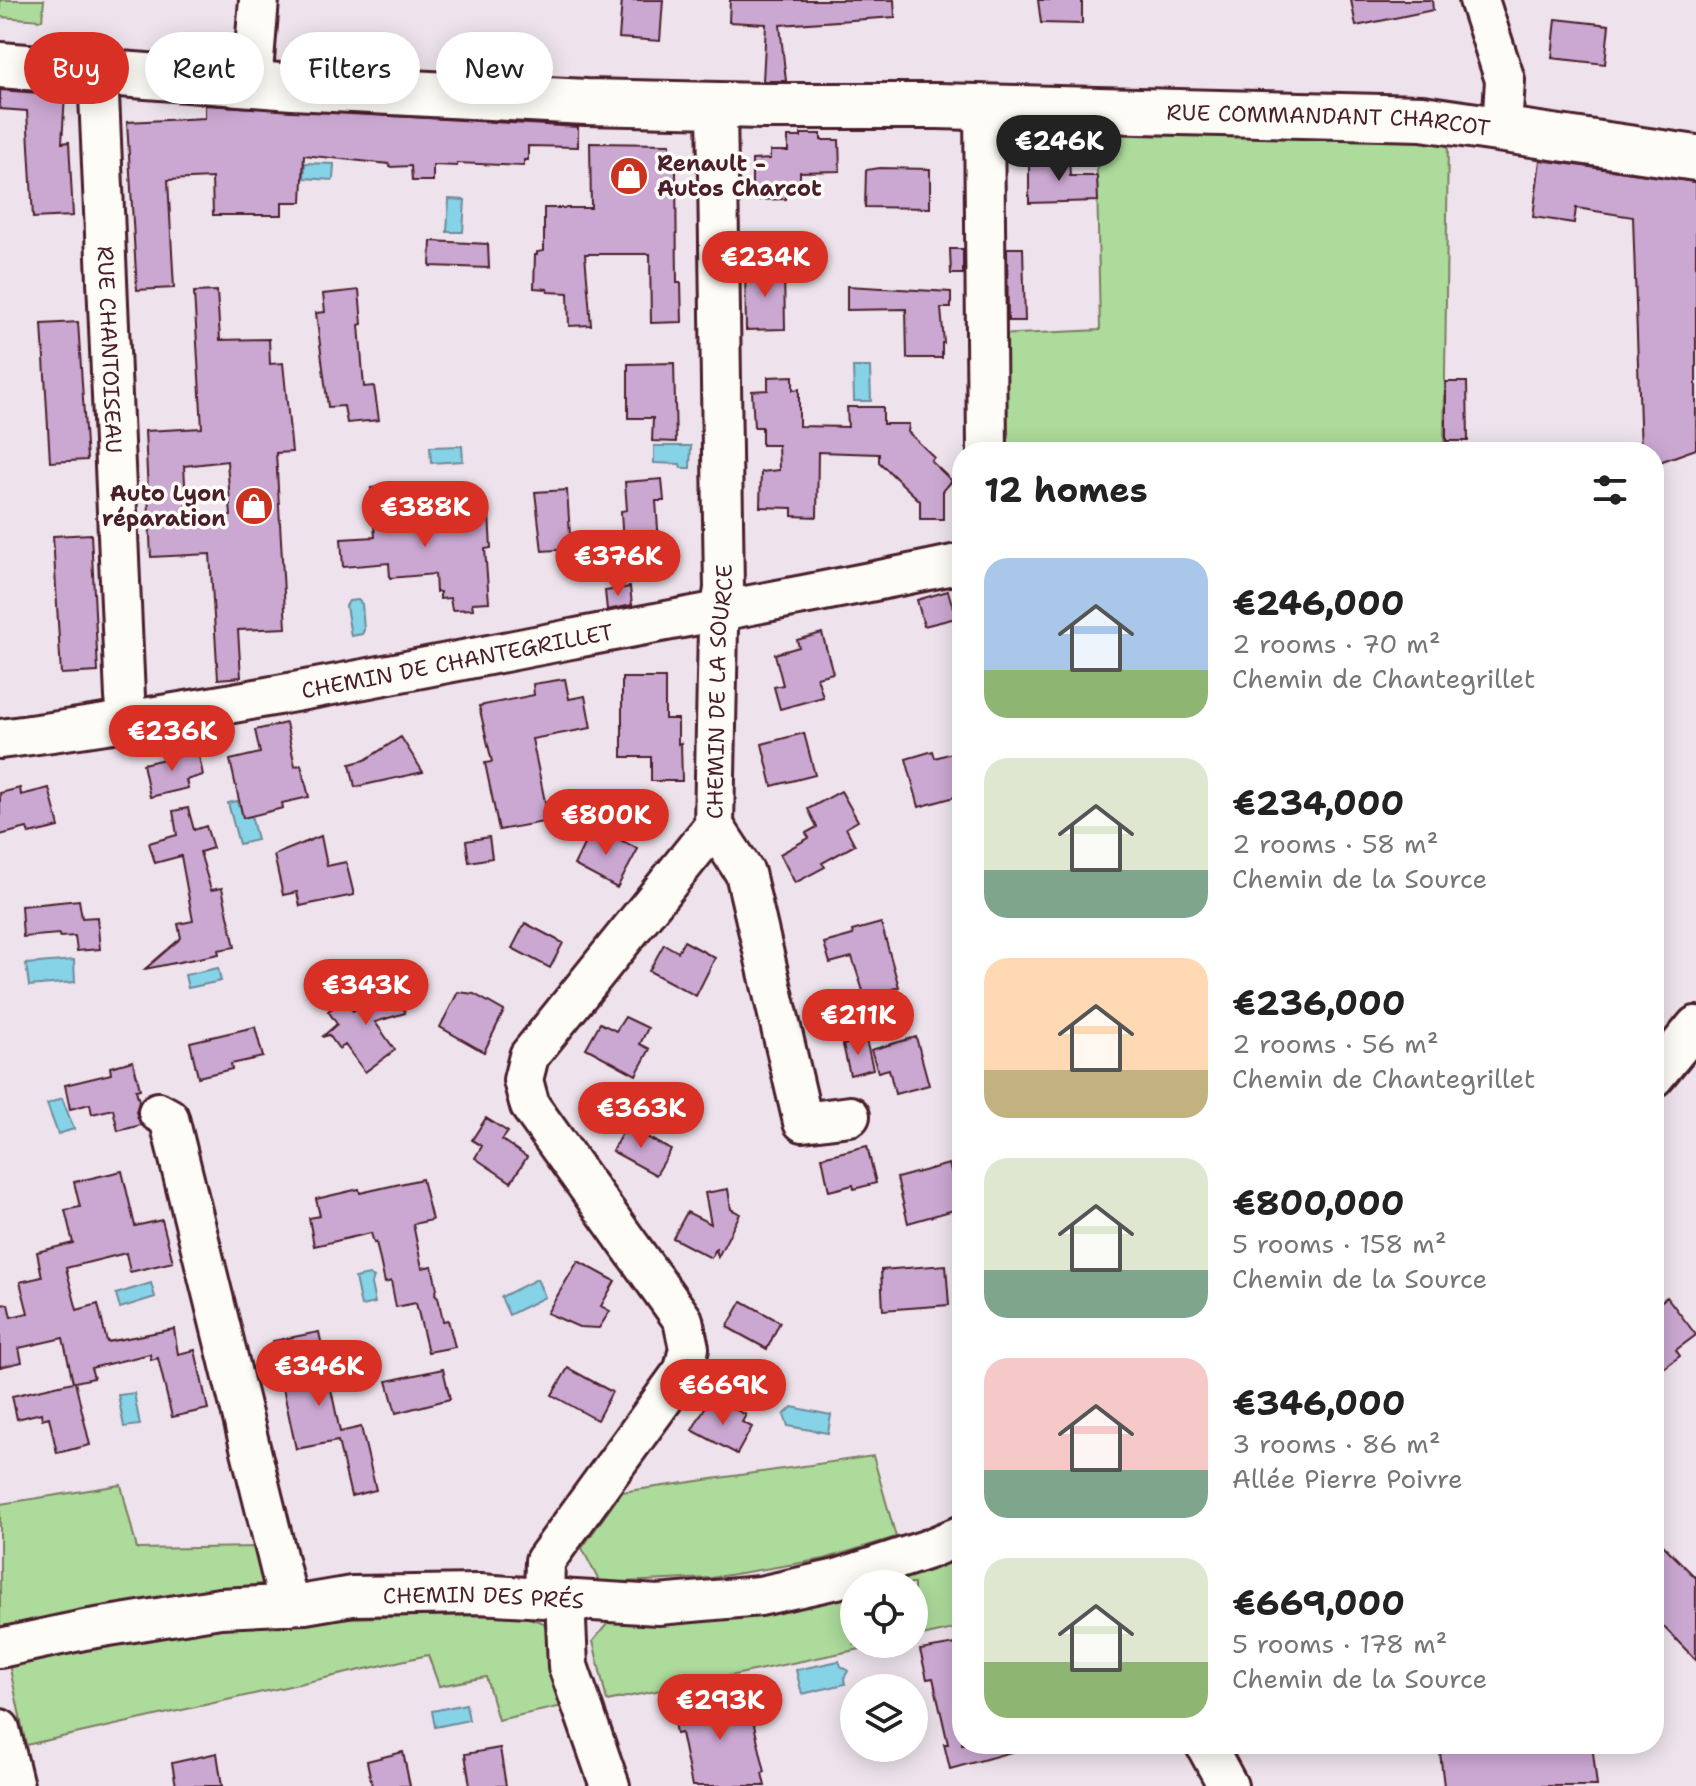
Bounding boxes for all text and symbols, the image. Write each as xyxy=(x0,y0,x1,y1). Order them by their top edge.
chip: Buy xyxy=(24,32,129,104)
chip: Rent xyxy=(145,32,264,104)
chip: Filters xyxy=(280,32,420,104)
chip: New xyxy=(436,32,553,104)
street label: RUE COMMANDANT CHARCOT xyxy=(1166,98,1492,143)
pin: €246K xyxy=(1003,115,1115,183)
text: €246K xyxy=(1014,123,1104,158)
place label: Renault - Autos Charcot xyxy=(657,149,822,203)
shop icon: Renault - Autos Charcot xyxy=(608,155,650,197)
pin: €234K xyxy=(709,231,821,299)
text: €234K xyxy=(720,239,810,274)
street label: RUE CHANTOISEAU xyxy=(91,245,128,454)
text: 12 homes xyxy=(984,467,1148,513)
icon: filters xyxy=(1588,468,1632,512)
place label: Auto Lyon réparation xyxy=(102,479,226,533)
pin: €388K xyxy=(369,481,481,549)
shop icon: Auto Lyon réparation xyxy=(233,485,275,527)
text: €388K xyxy=(380,489,470,524)
pin: €376K xyxy=(562,530,674,598)
text: €376K xyxy=(573,538,663,573)
street label: CHEMIN DE LA SOURCE xyxy=(700,564,739,819)
text: €246,000 xyxy=(1232,580,1404,626)
icon: home xyxy=(1048,590,1144,686)
street label: CHEMIN DE CHANTEGRILLET xyxy=(299,617,616,705)
text: 2 rooms · 70 m² xyxy=(1232,626,1441,661)
text: Chemin de Chantegrillet xyxy=(1232,661,1535,696)
pin: €236K xyxy=(116,705,228,773)
text: €236K xyxy=(127,713,217,748)
text: €234,000 xyxy=(1232,780,1404,826)
pin: €800K xyxy=(550,789,662,857)
icon: home xyxy=(1048,790,1144,886)
text: €800K xyxy=(561,797,651,832)
text: 2 rooms · 58 m² xyxy=(1232,826,1438,861)
text: Chemin de la Source xyxy=(1232,861,1487,896)
pin: €343K xyxy=(310,959,422,1027)
text: €343K xyxy=(322,967,410,1002)
text: €236,000 xyxy=(1232,980,1406,1026)
pin: €211K xyxy=(802,989,914,1057)
icon: home xyxy=(1048,990,1144,1086)
text: €211K xyxy=(820,997,896,1032)
text: 2 rooms · 56 m² xyxy=(1232,1026,1439,1061)
text: Chemin de Chantegrillet xyxy=(1232,1061,1535,1096)
pin: €363K xyxy=(585,1082,697,1150)
text: €363K xyxy=(596,1090,686,1125)
text: €800,000 xyxy=(1232,1180,1405,1226)
icon: home xyxy=(1048,1190,1144,1286)
text: 5 rooms · 158 m² xyxy=(1232,1226,1447,1261)
text: Chemin de la Source xyxy=(1232,1261,1487,1296)
pin: €346K xyxy=(263,1340,375,1408)
text: €346K xyxy=(274,1348,364,1383)
pin: €669K xyxy=(667,1359,779,1427)
text: €669K xyxy=(678,1367,768,1402)
text: €346,000 xyxy=(1232,1380,1406,1426)
icon: home xyxy=(1048,1390,1144,1486)
text: 3 rooms · 86 m² xyxy=(1232,1426,1441,1461)
text: Allée Pierre Poivre xyxy=(1232,1461,1463,1496)
map controls xyxy=(840,1570,928,1762)
button: locate xyxy=(840,1570,928,1658)
street label: CHEMIN DES PRÉS xyxy=(383,1580,585,1615)
text: €669,000 xyxy=(1232,1580,1405,1626)
icon: home xyxy=(1048,1590,1144,1686)
text: 5 rooms · 178 m² xyxy=(1232,1626,1448,1661)
text: Chemin de la Source xyxy=(1232,1661,1487,1696)
pin: €293K xyxy=(664,1674,776,1742)
button: layers xyxy=(840,1674,928,1762)
text: €293K xyxy=(675,1682,765,1717)

